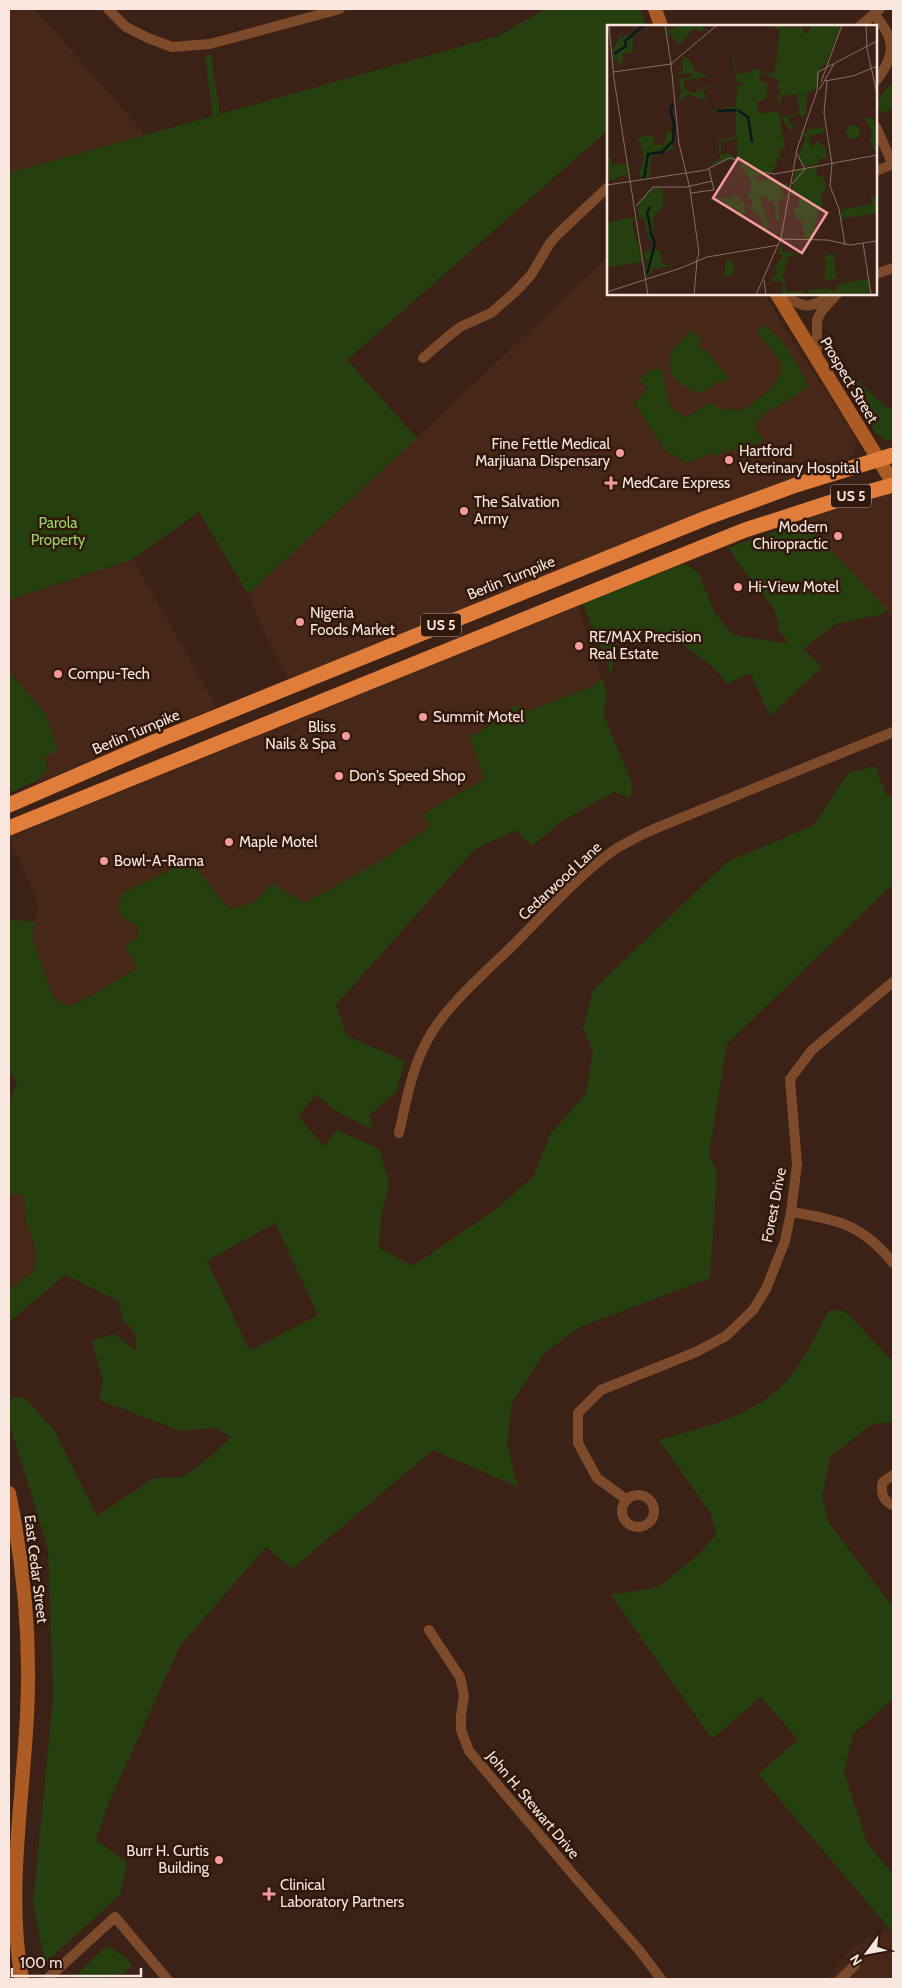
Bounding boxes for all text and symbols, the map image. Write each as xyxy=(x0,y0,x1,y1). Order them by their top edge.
inset map xyxy=(607,25,877,295)
street label: Prospect Street xyxy=(816,334,882,426)
place label: Fine Fettle Medical Marjiuana Dispensary xyxy=(475,435,610,470)
place label: Hartford Veterinary Hospital xyxy=(739,442,859,477)
marker: Fine Fettle Medical Marjiuana Dispensary xyxy=(614,447,626,459)
marker: Hartford Veterinary Hospital xyxy=(723,454,735,466)
place label: MedCare Express xyxy=(622,474,730,492)
marker: MedCare Express xyxy=(604,476,618,490)
road number: US 5 xyxy=(831,484,871,508)
place label: The Salvation Army xyxy=(474,493,560,528)
marker: The Salvation Army xyxy=(458,505,470,517)
park label: Parola Property xyxy=(31,514,86,549)
place label: Modern Chiropractic xyxy=(753,518,828,553)
marker: Modern Chiropractic xyxy=(832,530,844,542)
street label: Berlin Turnpike xyxy=(464,552,558,604)
place label: Hi-View Motel xyxy=(748,578,839,596)
marker: Hi-View Motel xyxy=(732,581,744,593)
place label: Nigeria Foods Market xyxy=(310,604,395,639)
road number: US 5 xyxy=(421,614,461,636)
marker: Nigeria Foods Market xyxy=(294,616,306,628)
place label: RE/MAX Precision Real Estate xyxy=(589,628,701,663)
marker: RE/MAX Precision Real Estate xyxy=(573,640,585,652)
place label: Compu-Tech xyxy=(68,665,150,683)
marker: Compu-Tech xyxy=(52,668,64,680)
street label: Berlin Turnpike xyxy=(90,705,183,758)
place label: Summit Motel xyxy=(433,708,524,726)
marker: Summit Motel xyxy=(417,711,429,723)
place label: Bliss Nails & Spa xyxy=(265,718,337,753)
marker: Bliss Nails & Spa xyxy=(340,730,352,742)
place label: Don's Speed Shop xyxy=(349,767,466,785)
marker: Don's Speed Shop xyxy=(333,770,345,782)
place label: Maple Motel xyxy=(239,833,318,851)
marker: Maple Motel xyxy=(223,836,235,848)
street label: Cedarwood Lane xyxy=(515,838,605,924)
place label: Bowl-A-Rama xyxy=(114,852,205,870)
marker: Bowl-A-Rama xyxy=(98,855,110,867)
street label: Forest Drive xyxy=(758,1166,790,1244)
street label: East Cedar Street xyxy=(20,1514,52,1624)
street label: John H. Stewart Drive xyxy=(482,1747,583,1863)
place label: Burr H. Curtis Building xyxy=(126,1842,210,1877)
marker: Burr H. Curtis Building xyxy=(213,1854,225,1866)
place label: Clinical Laboratory Partners xyxy=(280,1876,404,1911)
marker: Clinical Laboratory Partners xyxy=(262,1887,276,1901)
north arrow xyxy=(842,1928,892,1978)
scale bar xyxy=(12,1946,141,1978)
text: N xyxy=(846,1951,866,1969)
text: 100 m xyxy=(20,1954,62,1972)

